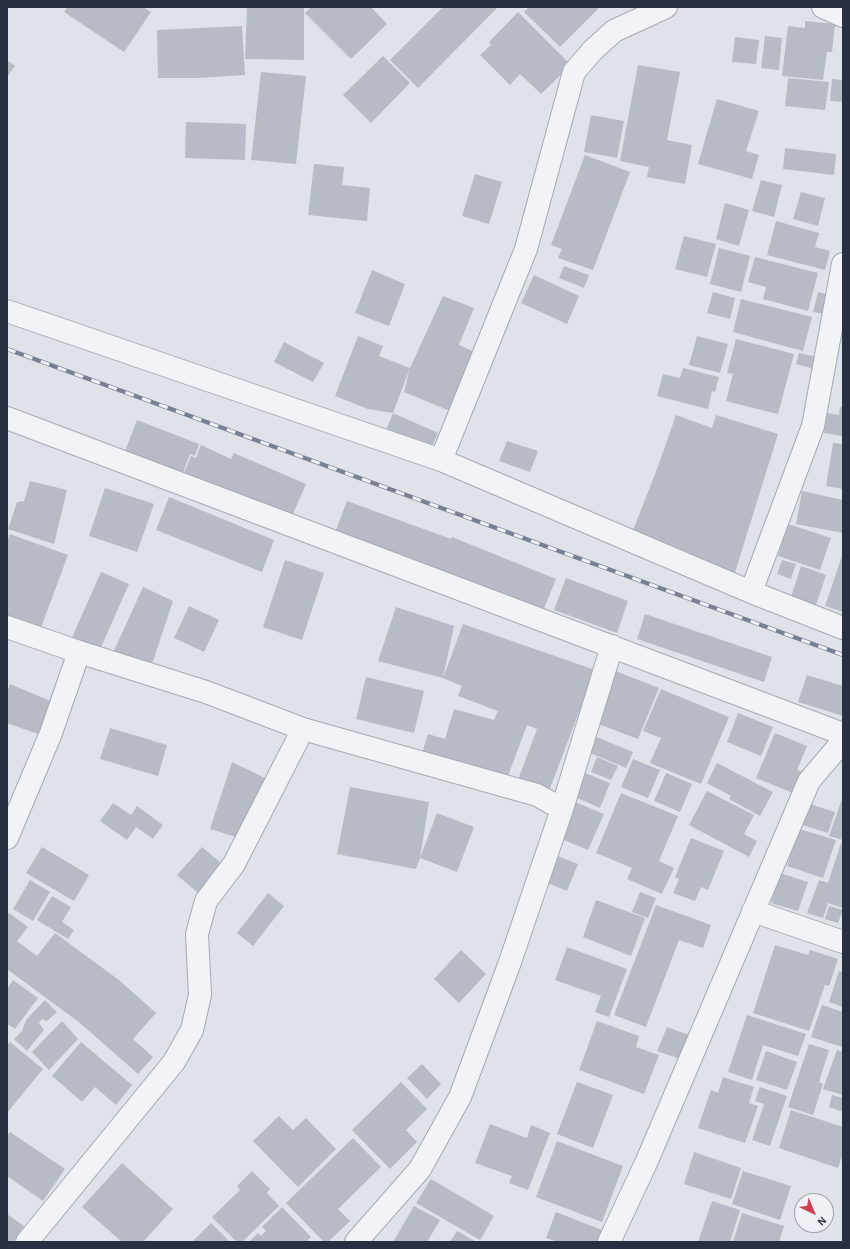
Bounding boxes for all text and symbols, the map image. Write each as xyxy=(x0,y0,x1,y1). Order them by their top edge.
north arrow xyxy=(794,1193,834,1233)
text: N xyxy=(815,1215,829,1228)

